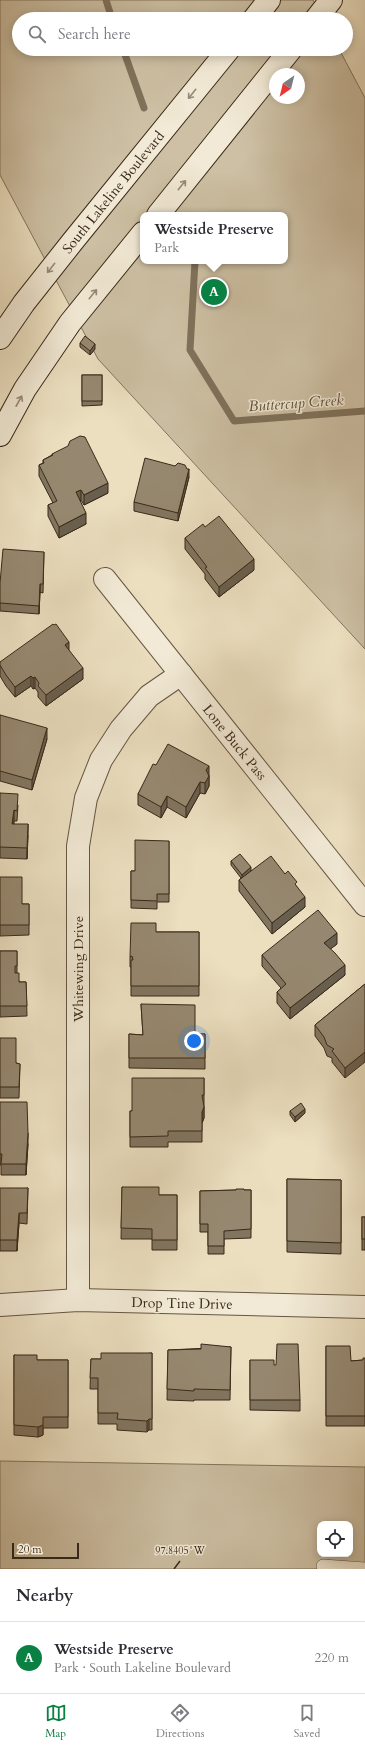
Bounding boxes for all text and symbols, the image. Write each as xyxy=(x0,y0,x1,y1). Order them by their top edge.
search box xyxy=(12,12,353,56)
icon: search xyxy=(26,23,48,45)
text: Search here xyxy=(58,24,131,44)
north arrow xyxy=(269,68,305,104)
one-way arrow xyxy=(188,89,196,100)
street label: South Lakeline Boulevard xyxy=(58,127,169,258)
one-way arrow xyxy=(178,179,186,190)
popup xyxy=(140,212,288,264)
text: Westside Preserve xyxy=(154,219,274,239)
text: Park xyxy=(154,239,179,257)
one-way arrow xyxy=(47,263,55,274)
pin: A xyxy=(201,277,227,307)
one-way arrow xyxy=(89,289,98,300)
water label: Buttercup Creek xyxy=(248,390,345,416)
one-way arrow xyxy=(16,395,23,407)
street label: Lone Buck Pass xyxy=(198,700,271,785)
street label: Whitewing Drive xyxy=(69,916,88,1023)
your location xyxy=(184,1031,204,1051)
street label: Drop Tine Drive xyxy=(131,1293,233,1314)
map controls xyxy=(317,1521,353,1557)
button: locate xyxy=(317,1521,353,1557)
scale bar xyxy=(12,1541,79,1560)
text: 20 m xyxy=(18,1542,42,1557)
text: 97.8405°W xyxy=(155,1544,206,1558)
text: Nearby xyxy=(16,1584,73,1607)
text: Westside Preserve xyxy=(54,1639,174,1659)
text: A xyxy=(24,1649,34,1667)
text: 220 m xyxy=(315,1649,349,1667)
text: Park · South Lakeline Boulevard xyxy=(54,1659,231,1677)
tab: Map xyxy=(45,1702,67,1741)
tab: Directions xyxy=(156,1702,204,1741)
tab: Saved xyxy=(294,1702,320,1741)

